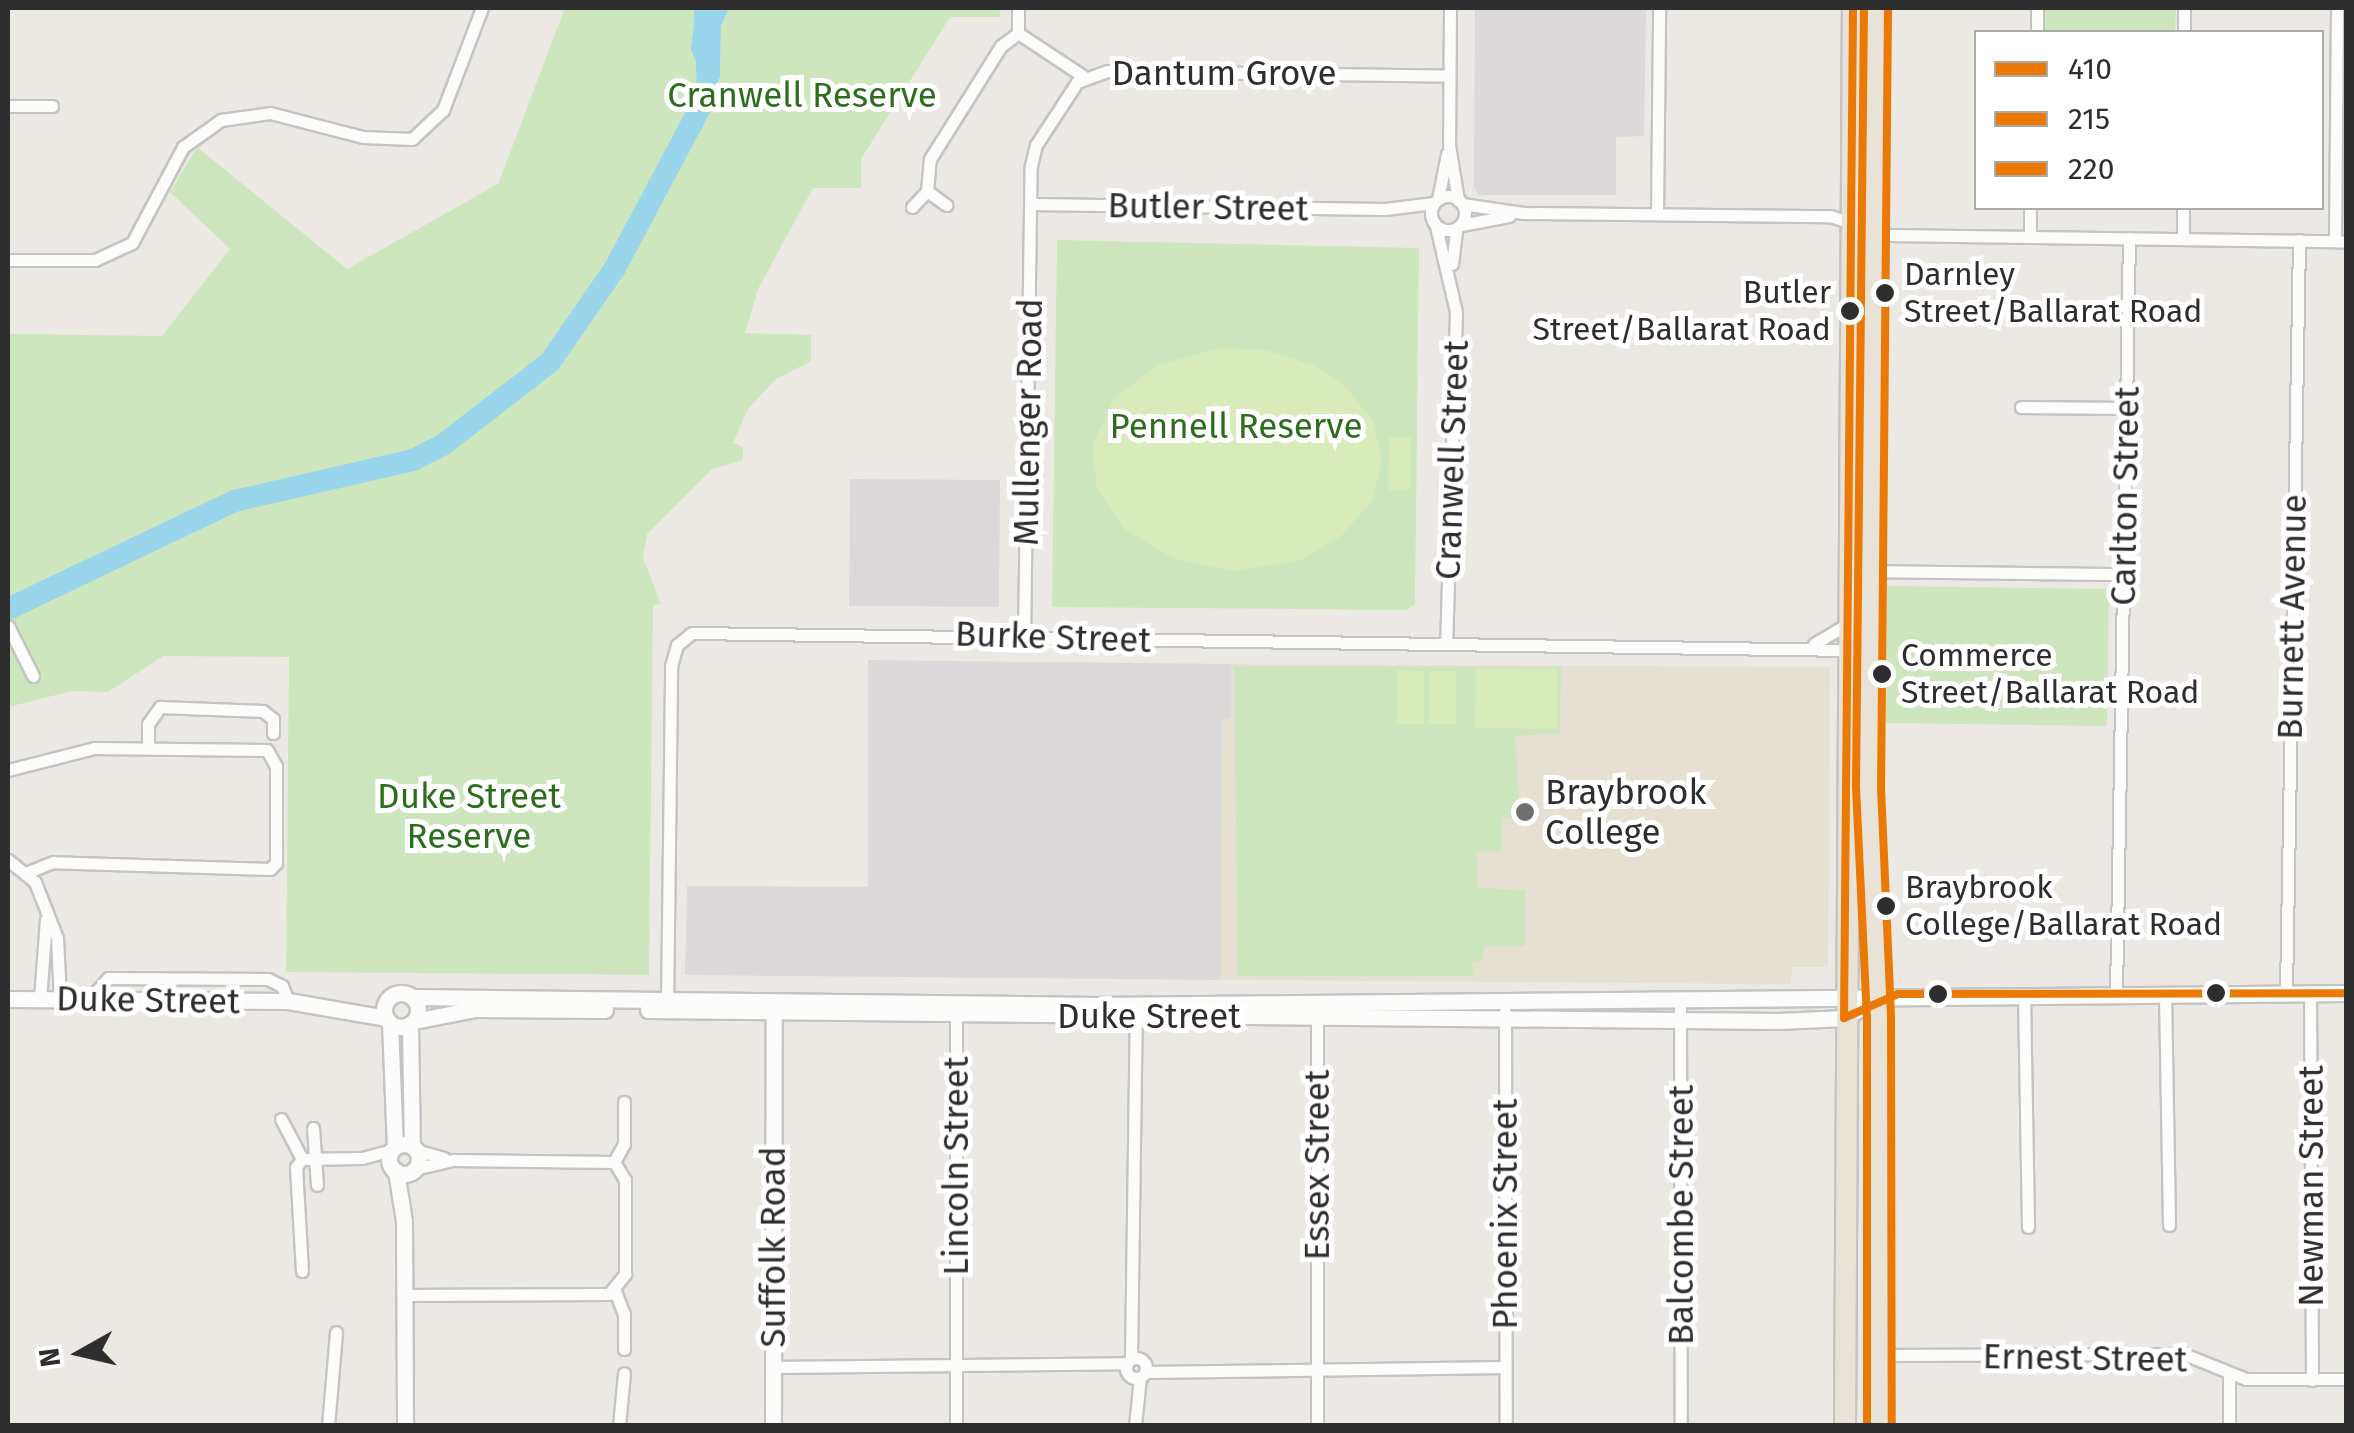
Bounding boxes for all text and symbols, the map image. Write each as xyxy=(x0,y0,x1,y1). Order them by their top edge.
legend xyxy=(1974,30,2324,210)
text: 410 xyxy=(2068,51,2112,87)
street label: Dantum Grove xyxy=(1111,52,1337,94)
park label: Cranwell Reserve xyxy=(667,74,937,116)
text: 215 xyxy=(2068,101,2110,137)
text: 220 xyxy=(2068,151,2114,187)
street label: Butler Street xyxy=(1107,184,1309,230)
place label: Darnley Street/Ballarat Road xyxy=(1904,256,2202,331)
place label: Butler Street/Ballarat Road xyxy=(1533,274,1831,349)
marker: Darnley Street/Ballarat Road xyxy=(1875,283,1895,303)
street label: Mullenger Road xyxy=(1005,298,1051,546)
marker: Butler Street/Ballarat Road xyxy=(1840,301,1860,321)
street label: Cranwell Street xyxy=(1427,339,1477,581)
street label: Carlton Street xyxy=(2102,386,2148,606)
park label: Pennell Reserve xyxy=(1109,405,1363,447)
street label: Burnett Avenue xyxy=(2269,494,2315,740)
street label: Burke Street xyxy=(954,613,1152,661)
place label: Commerce Street/Ballarat Road xyxy=(1901,637,2199,712)
marker: Commerce Street/Ballarat Road xyxy=(1872,664,1892,684)
place label: Braybrook College xyxy=(1545,771,1706,853)
park label: Duke Street Reserve xyxy=(377,775,561,857)
marker: Braybrook College xyxy=(1514,801,1536,823)
place label: Braybrook College/Ballarat Road xyxy=(1905,869,2222,944)
marker: Braybrook College/Ballarat Road xyxy=(1876,896,1896,916)
street label: Duke Street xyxy=(56,977,240,1023)
unlabelled marker xyxy=(2206,983,2226,1003)
unlabelled marker xyxy=(1928,984,1948,1004)
street label: Duke Street xyxy=(1057,995,1241,1037)
street label: Lincoln Street xyxy=(935,1056,977,1276)
street label: Newman Street xyxy=(2290,1065,2332,1307)
street label: Essex Street xyxy=(1296,1070,1338,1260)
street label: Balcombe Street xyxy=(1660,1085,1702,1345)
street label: Phoenix Street xyxy=(1484,1098,1526,1330)
street label: Suffolk Road xyxy=(752,1146,794,1348)
north arrow xyxy=(30,1303,130,1403)
street label: Ernest Street xyxy=(1982,1335,2188,1381)
text: N xyxy=(32,1346,67,1369)

